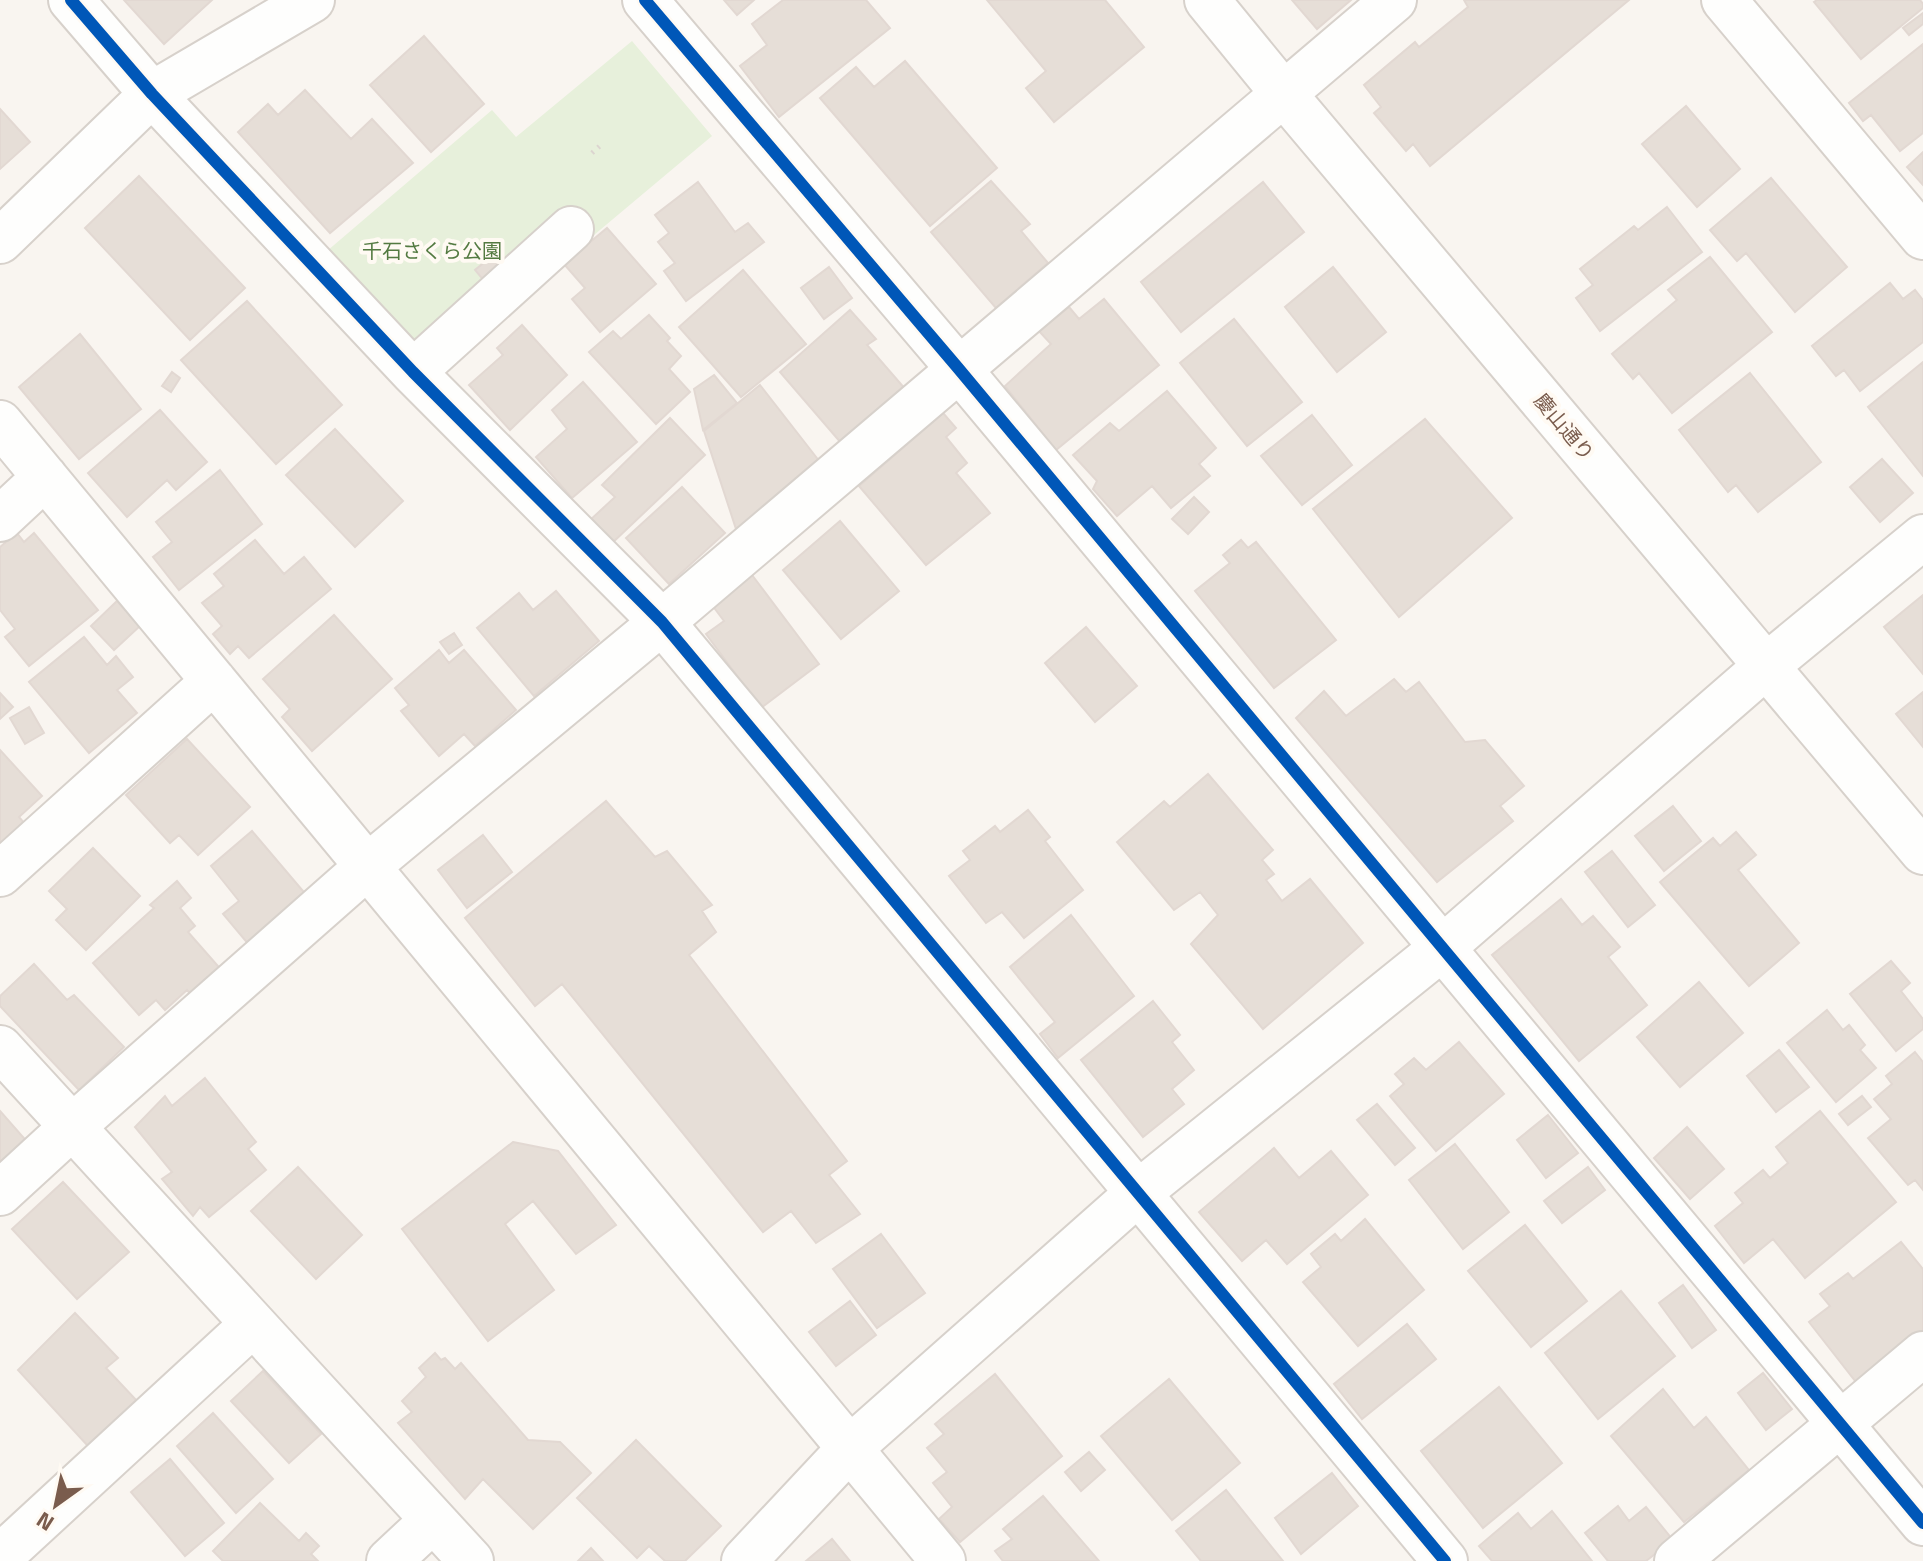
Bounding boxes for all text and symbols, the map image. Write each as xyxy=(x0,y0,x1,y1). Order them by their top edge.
park label: 千石さくら公園 xyxy=(362,235,502,266)
street label: 慶山通り xyxy=(1527,386,1602,467)
north arrow xyxy=(16,1465,96,1545)
text: N xyxy=(29,1503,61,1540)

